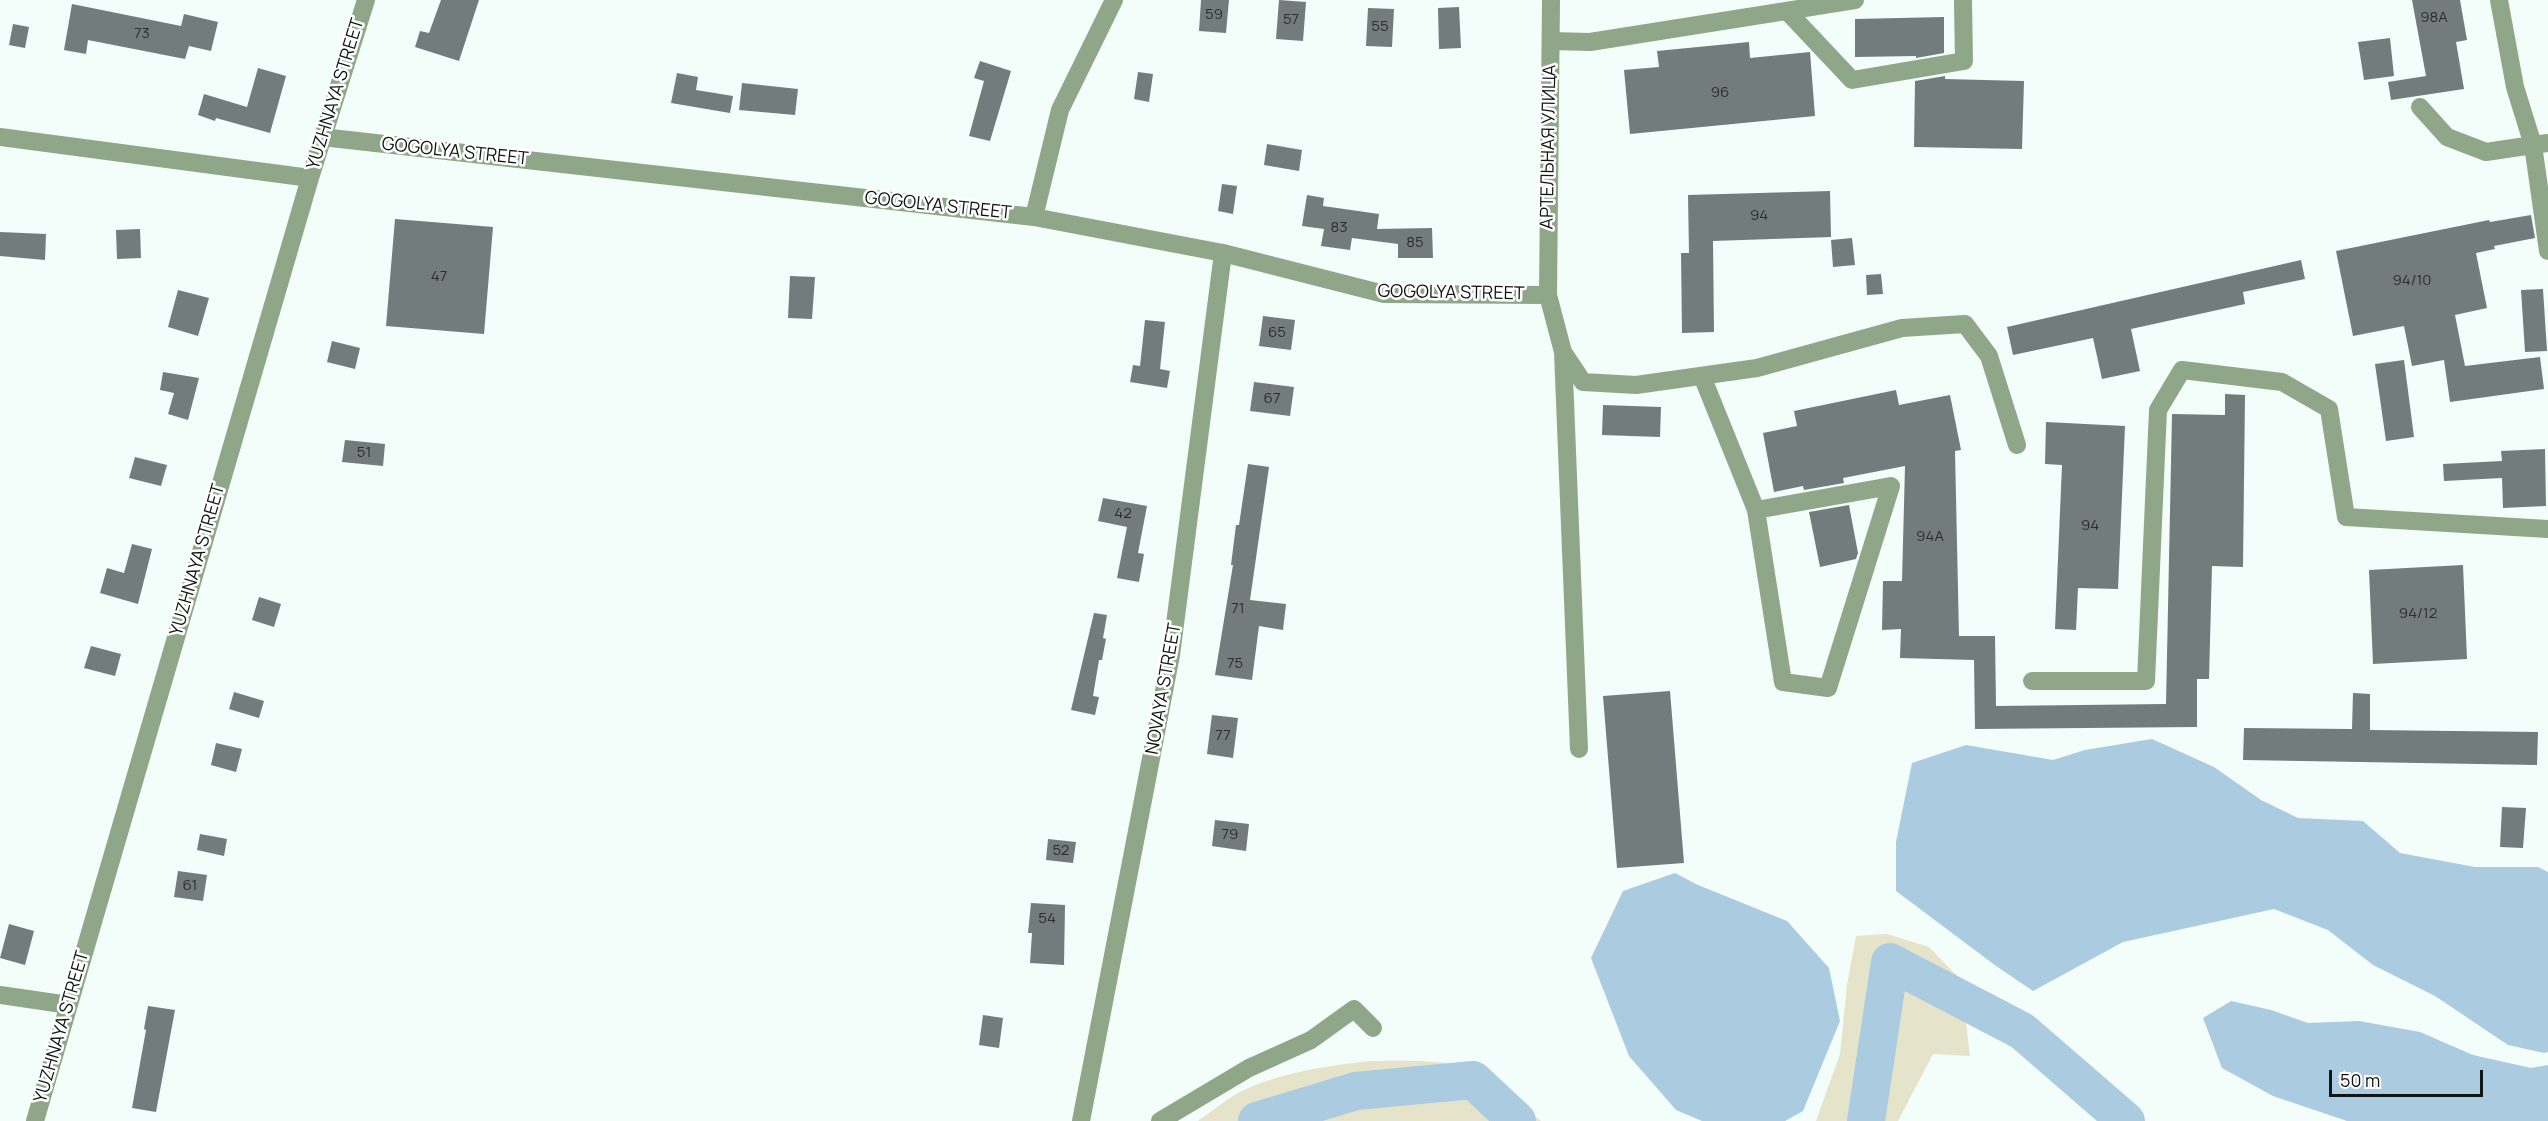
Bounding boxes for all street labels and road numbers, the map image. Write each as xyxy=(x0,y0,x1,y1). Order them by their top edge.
street label: YUZHNAYA STREET xyxy=(303,16,369,172)
street label: АРТЕЛЬНАЯ УЛИЦА xyxy=(1537,64,1561,230)
street label: GOGOLYA STREET xyxy=(381,134,529,170)
street label: GOGOLYA STREET xyxy=(864,188,1012,224)
street label: GOGOLYA STREET xyxy=(1377,281,1525,305)
street label: YUZHNAYA STREET xyxy=(166,482,230,638)
street label: NOVAYA STREET xyxy=(1142,622,1186,756)
street label: YUZHNAYA STREET xyxy=(30,949,94,1105)

